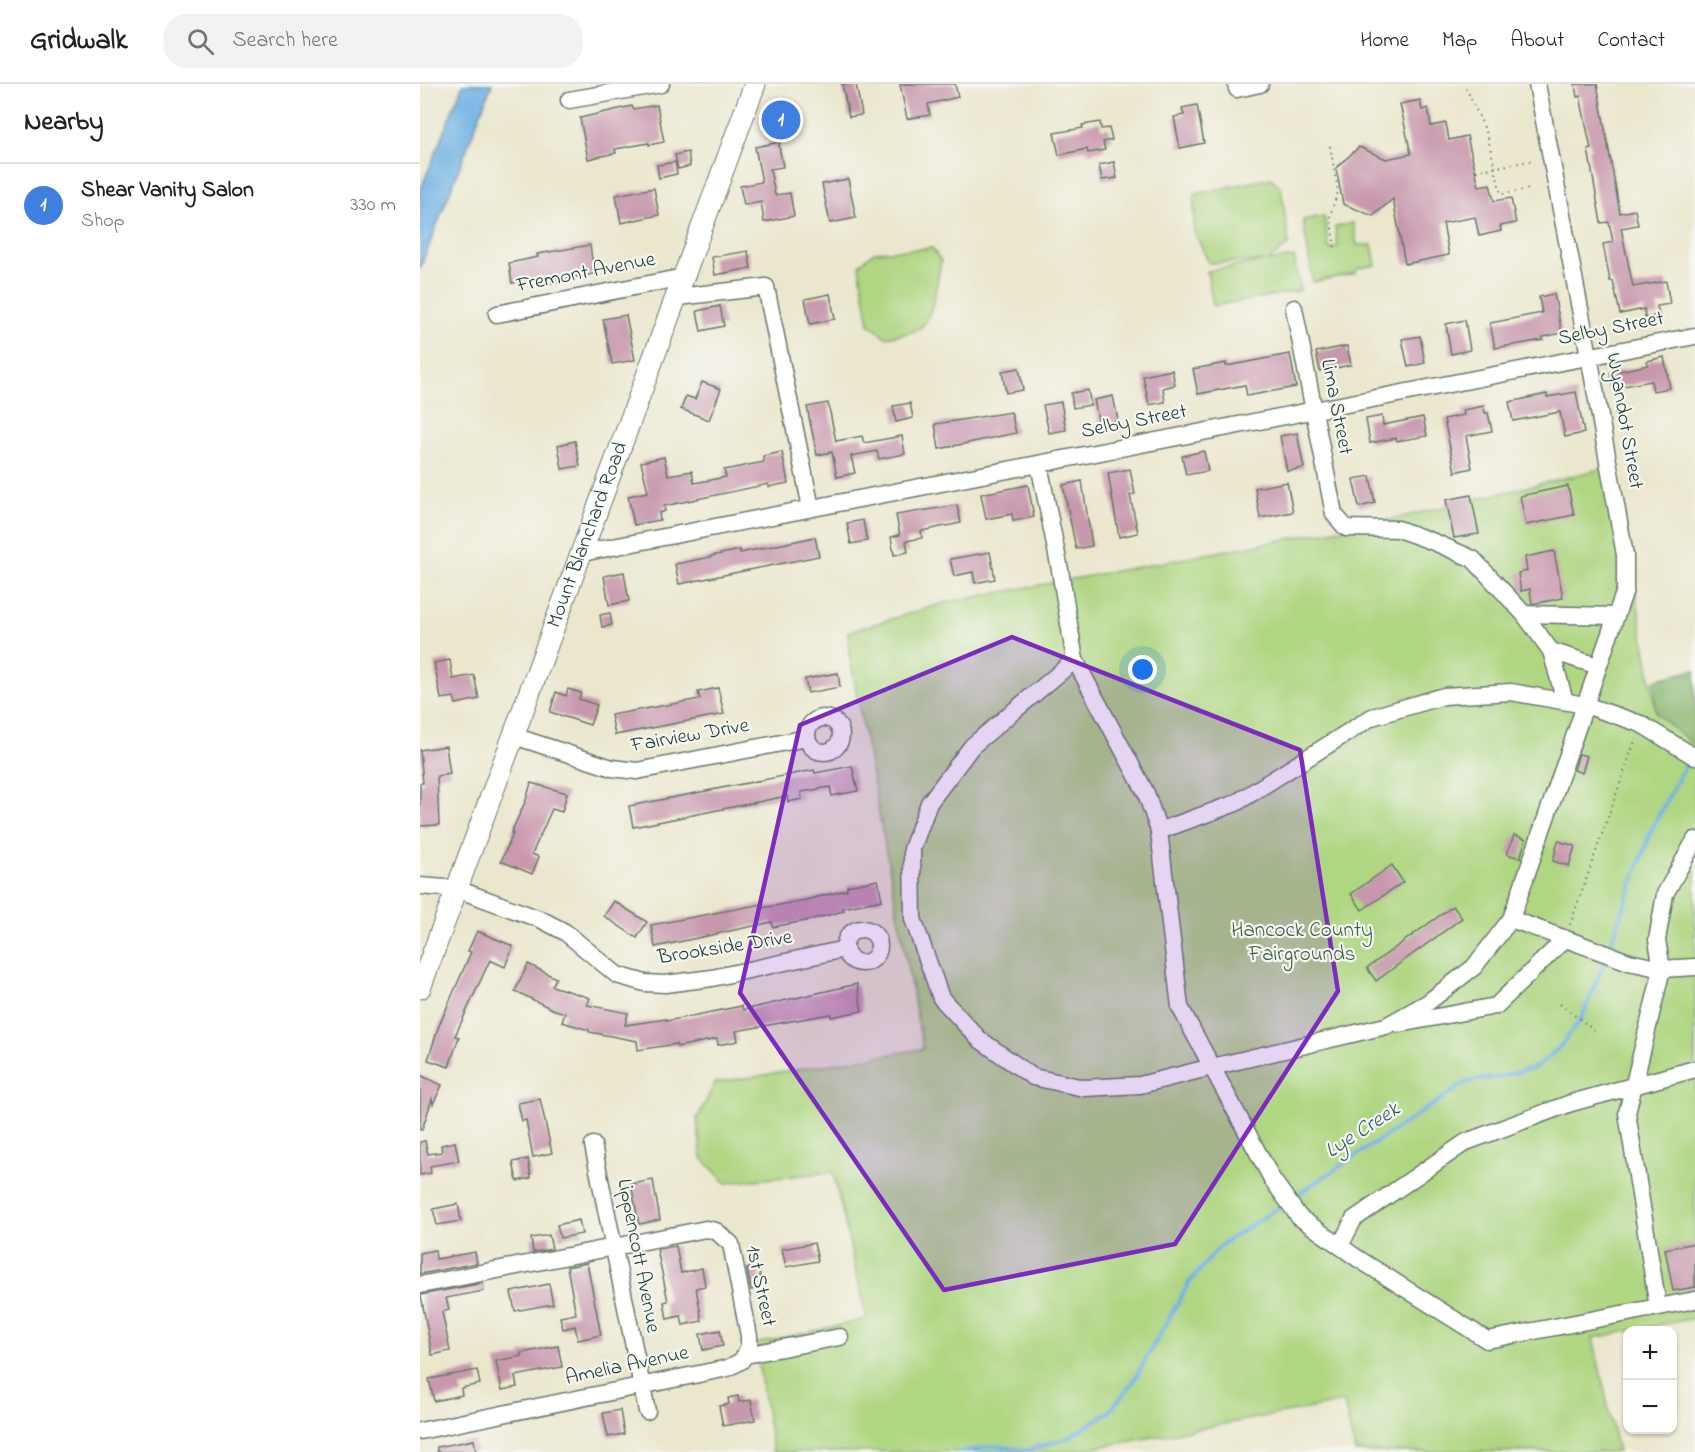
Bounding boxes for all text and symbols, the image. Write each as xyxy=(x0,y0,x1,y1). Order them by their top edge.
search box xyxy=(163,14,583,68)
text: Gridwalk xyxy=(30,21,127,62)
icon: search xyxy=(184,25,217,58)
text: Search here xyxy=(232,25,338,57)
text: Home xyxy=(1360,26,1409,56)
text: Map xyxy=(1442,26,1477,56)
text: About xyxy=(1510,26,1564,56)
text: Contact xyxy=(1597,26,1665,56)
pin: 1 xyxy=(762,98,800,142)
text: Nearby xyxy=(24,104,103,142)
text: Shear Vanity Salon xyxy=(81,175,254,207)
text: 1 xyxy=(40,191,47,220)
text: 330 m xyxy=(350,191,396,220)
text: Shop xyxy=(81,207,125,236)
street label: Fremont Avenue xyxy=(513,245,658,301)
street label: Selby Street xyxy=(1555,304,1667,356)
street label: Wyandot Street xyxy=(1595,351,1651,492)
street label: Lima Street xyxy=(1312,356,1360,458)
street label: Selby Street xyxy=(1078,397,1190,449)
street label: Mount Blanchard Road xyxy=(540,438,636,632)
your location xyxy=(1128,655,1157,684)
street label: Fairview Drive xyxy=(628,711,752,761)
park label: Hancock County Fairgrounds xyxy=(1231,916,1373,972)
street label: Brookside Drive xyxy=(655,922,795,974)
water label: Lye Creek xyxy=(1319,1094,1408,1167)
street label: Lippencott Avenue xyxy=(608,1176,668,1336)
street label: 1st Street xyxy=(737,1242,783,1330)
map controls xyxy=(1623,1326,1677,1434)
button: + xyxy=(1623,1326,1677,1380)
street label: Amelia Avenue xyxy=(563,1338,692,1394)
button: − xyxy=(1623,1380,1677,1434)

